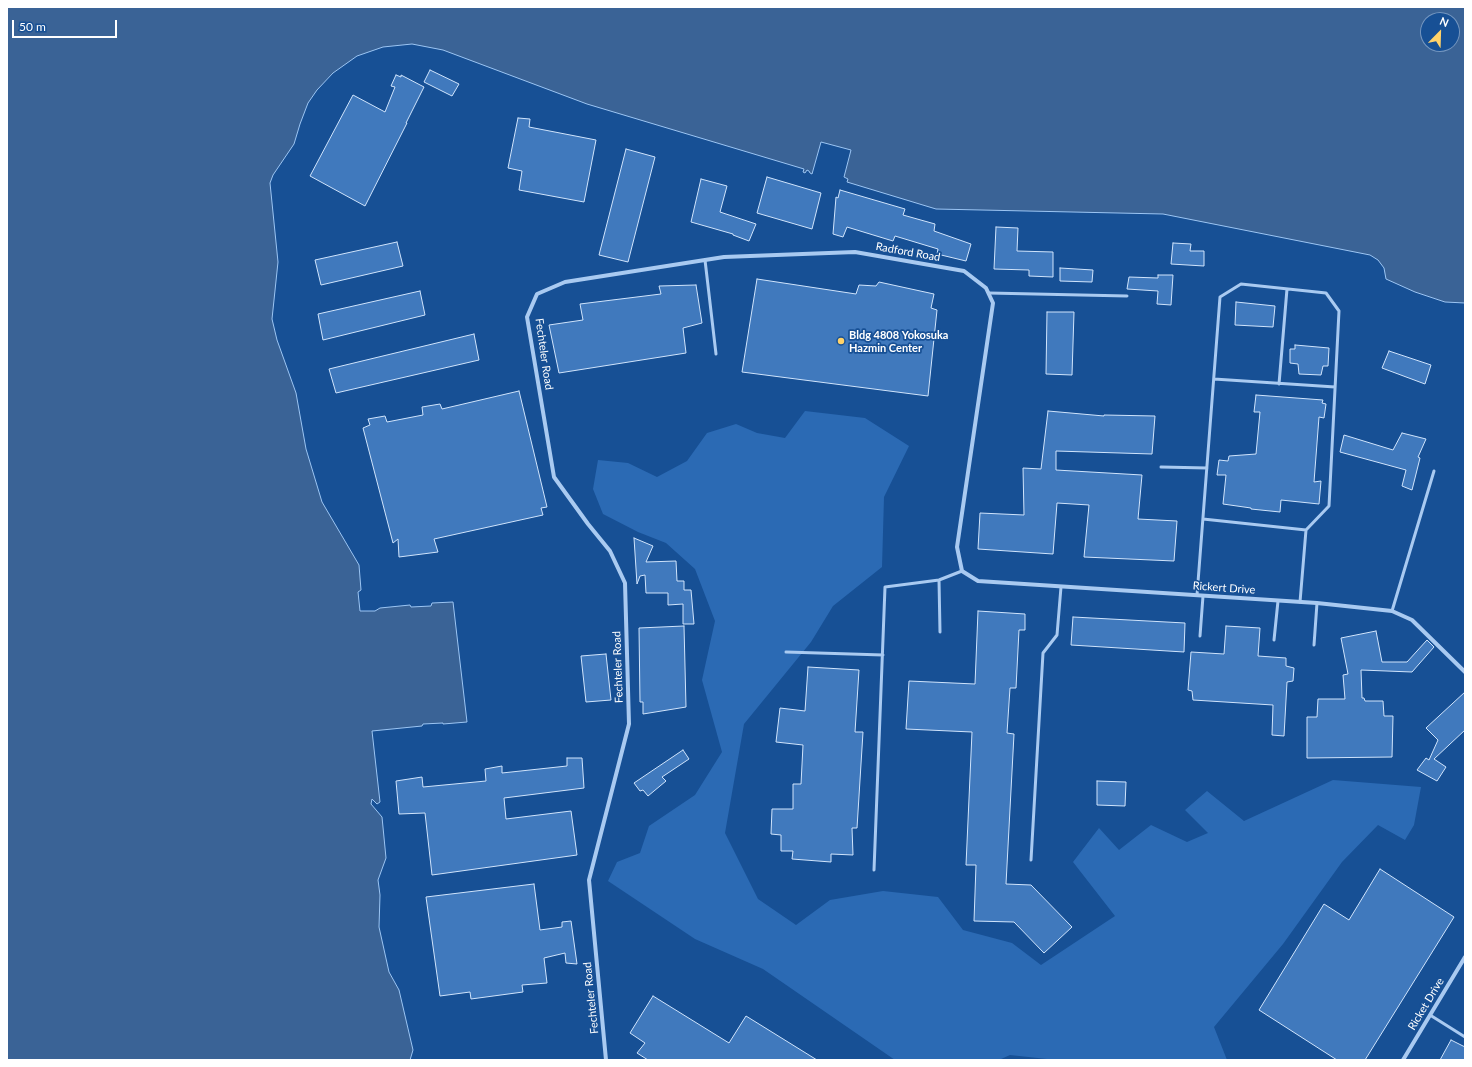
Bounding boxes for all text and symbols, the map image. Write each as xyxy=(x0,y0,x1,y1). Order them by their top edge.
scale bar xyxy=(14,12,119,38)
north arrow xyxy=(1420,12,1460,52)
text: N xyxy=(1438,14,1451,29)
text: 50 m xyxy=(19,19,46,34)
street label: Radford Road xyxy=(875,240,941,264)
street label: Fechteler Road xyxy=(532,317,556,391)
place label: Bldg 4808 Yokosuka Hazmin Center xyxy=(849,328,948,354)
marker: Bldg 4808 Yokosuka Hazmin Center xyxy=(836,336,846,346)
street label: Rickert Drive xyxy=(1192,579,1256,597)
street label: Fechteler Road xyxy=(610,631,626,703)
street label: Fechteler Road xyxy=(581,961,601,1035)
street label: Ricket Drive xyxy=(1405,975,1447,1033)

